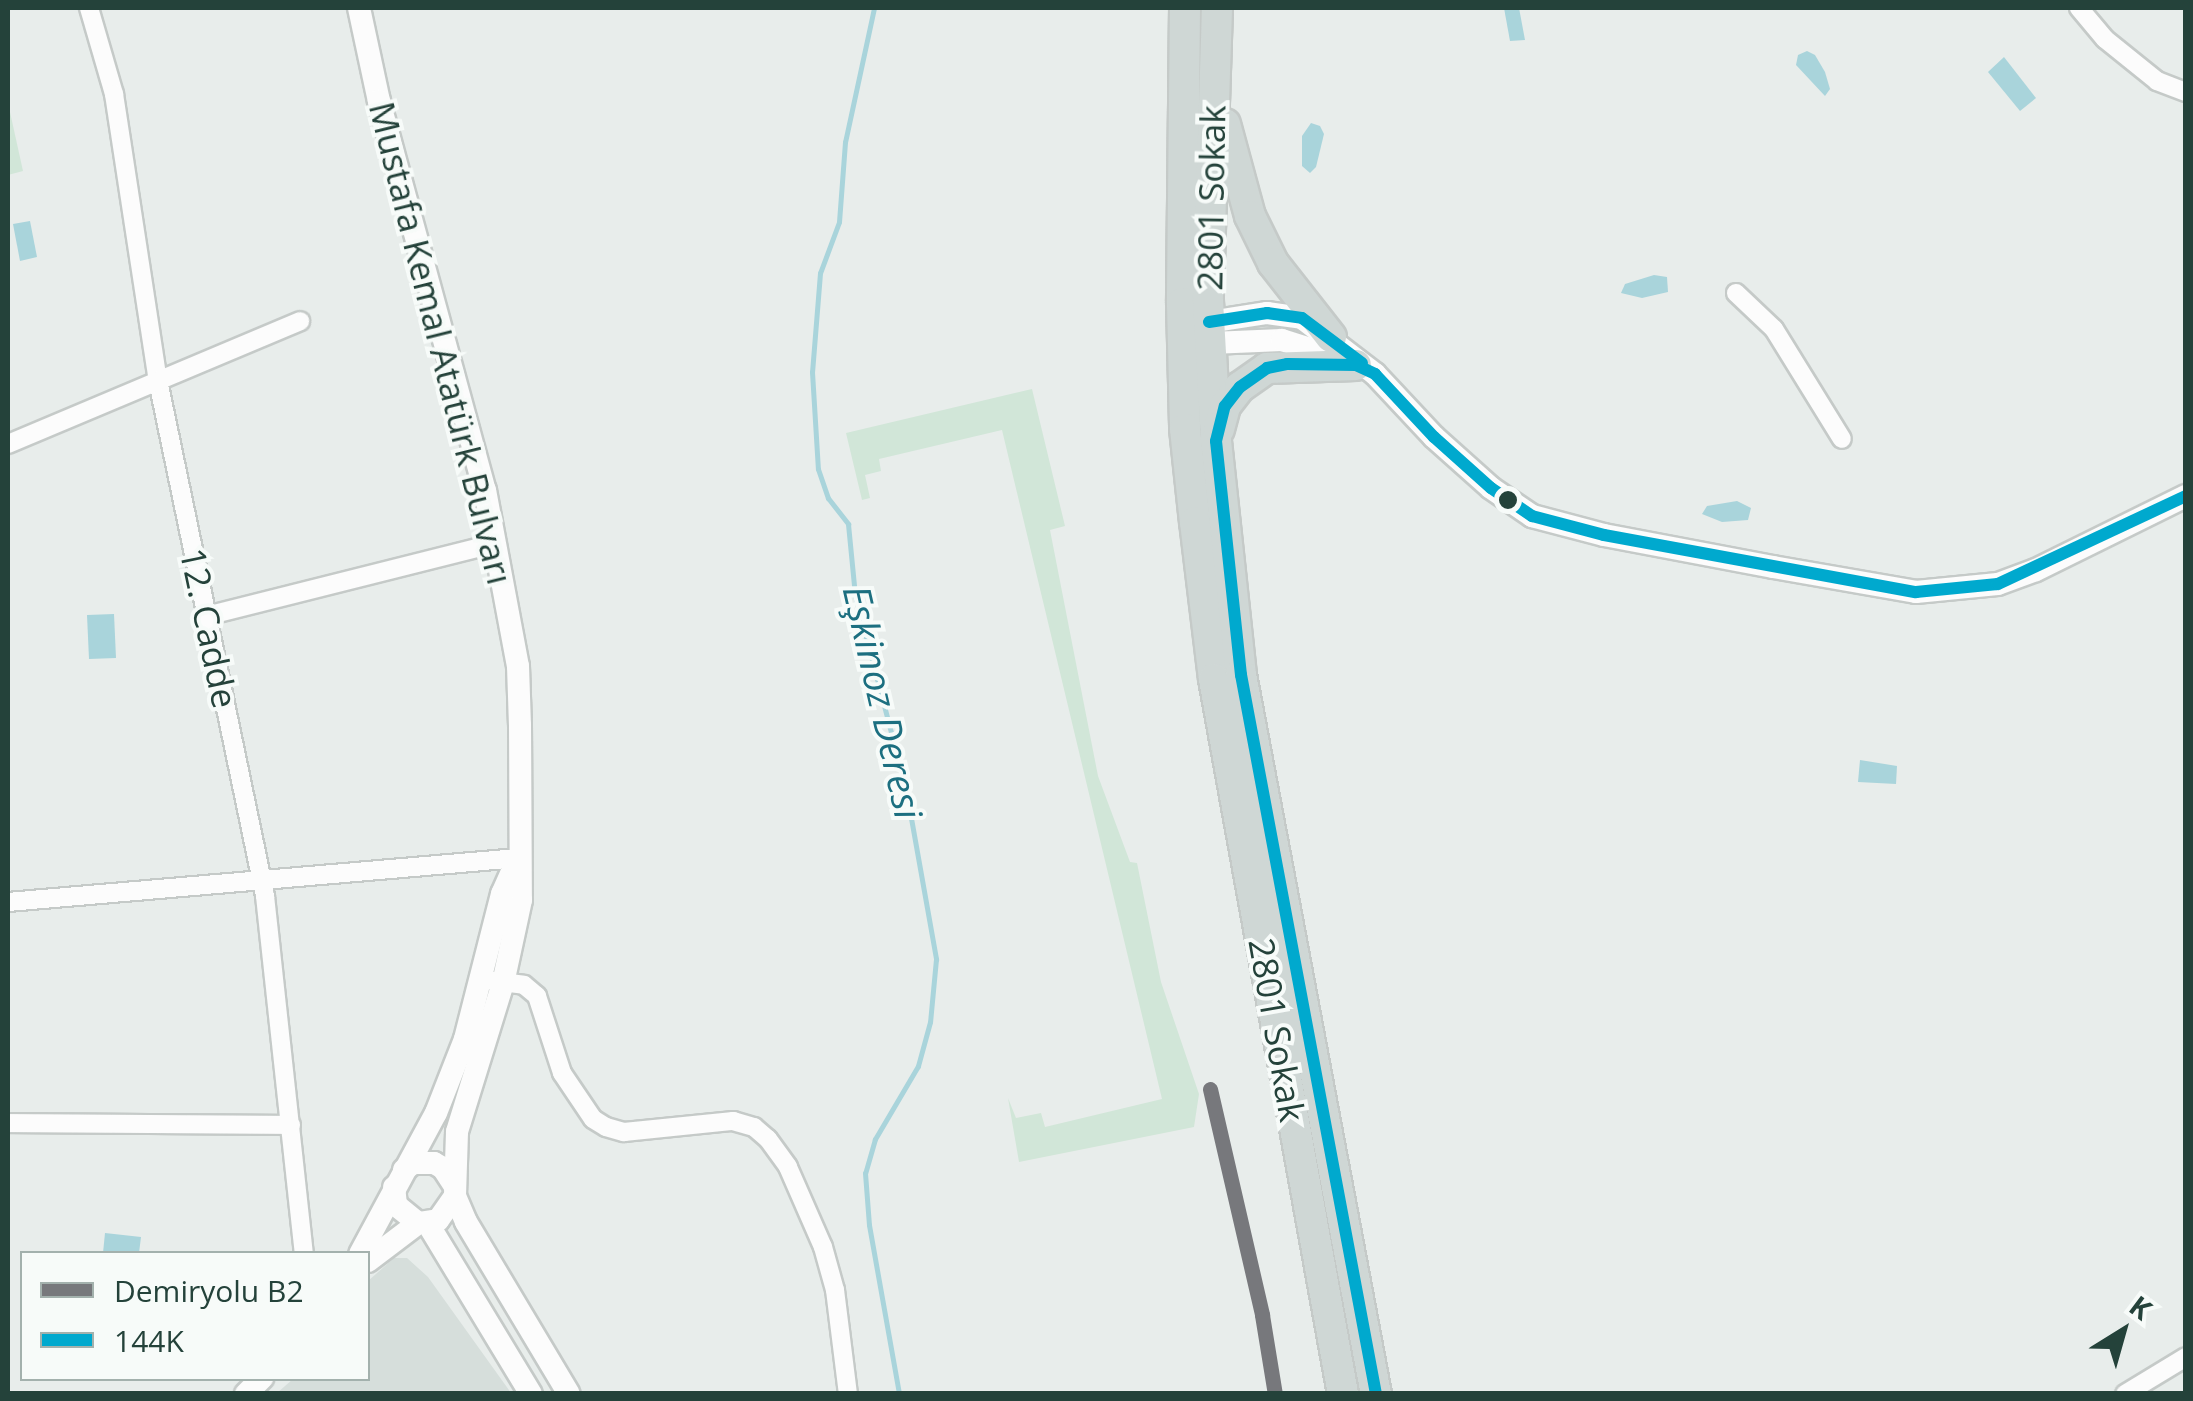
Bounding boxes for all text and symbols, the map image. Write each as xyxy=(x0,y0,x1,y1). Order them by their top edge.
street label: Mustafa Kemal Atatürk Bulvarı xyxy=(361,98,521,588)
street label: 2801 Sokak xyxy=(1188,105,1234,291)
unlabelled marker xyxy=(1498,490,1518,510)
street label: 12. Cadde xyxy=(172,544,246,712)
water label: Eşkinoz Deresi xyxy=(834,581,932,823)
street label: 2801 Sokak xyxy=(1240,935,1314,1125)
legend xyxy=(20,1251,370,1381)
text: Demiryolu B2 xyxy=(114,1270,304,1311)
north arrow xyxy=(2073,1281,2173,1381)
text: K xyxy=(2122,1286,2160,1328)
text: 144K xyxy=(114,1320,184,1361)

